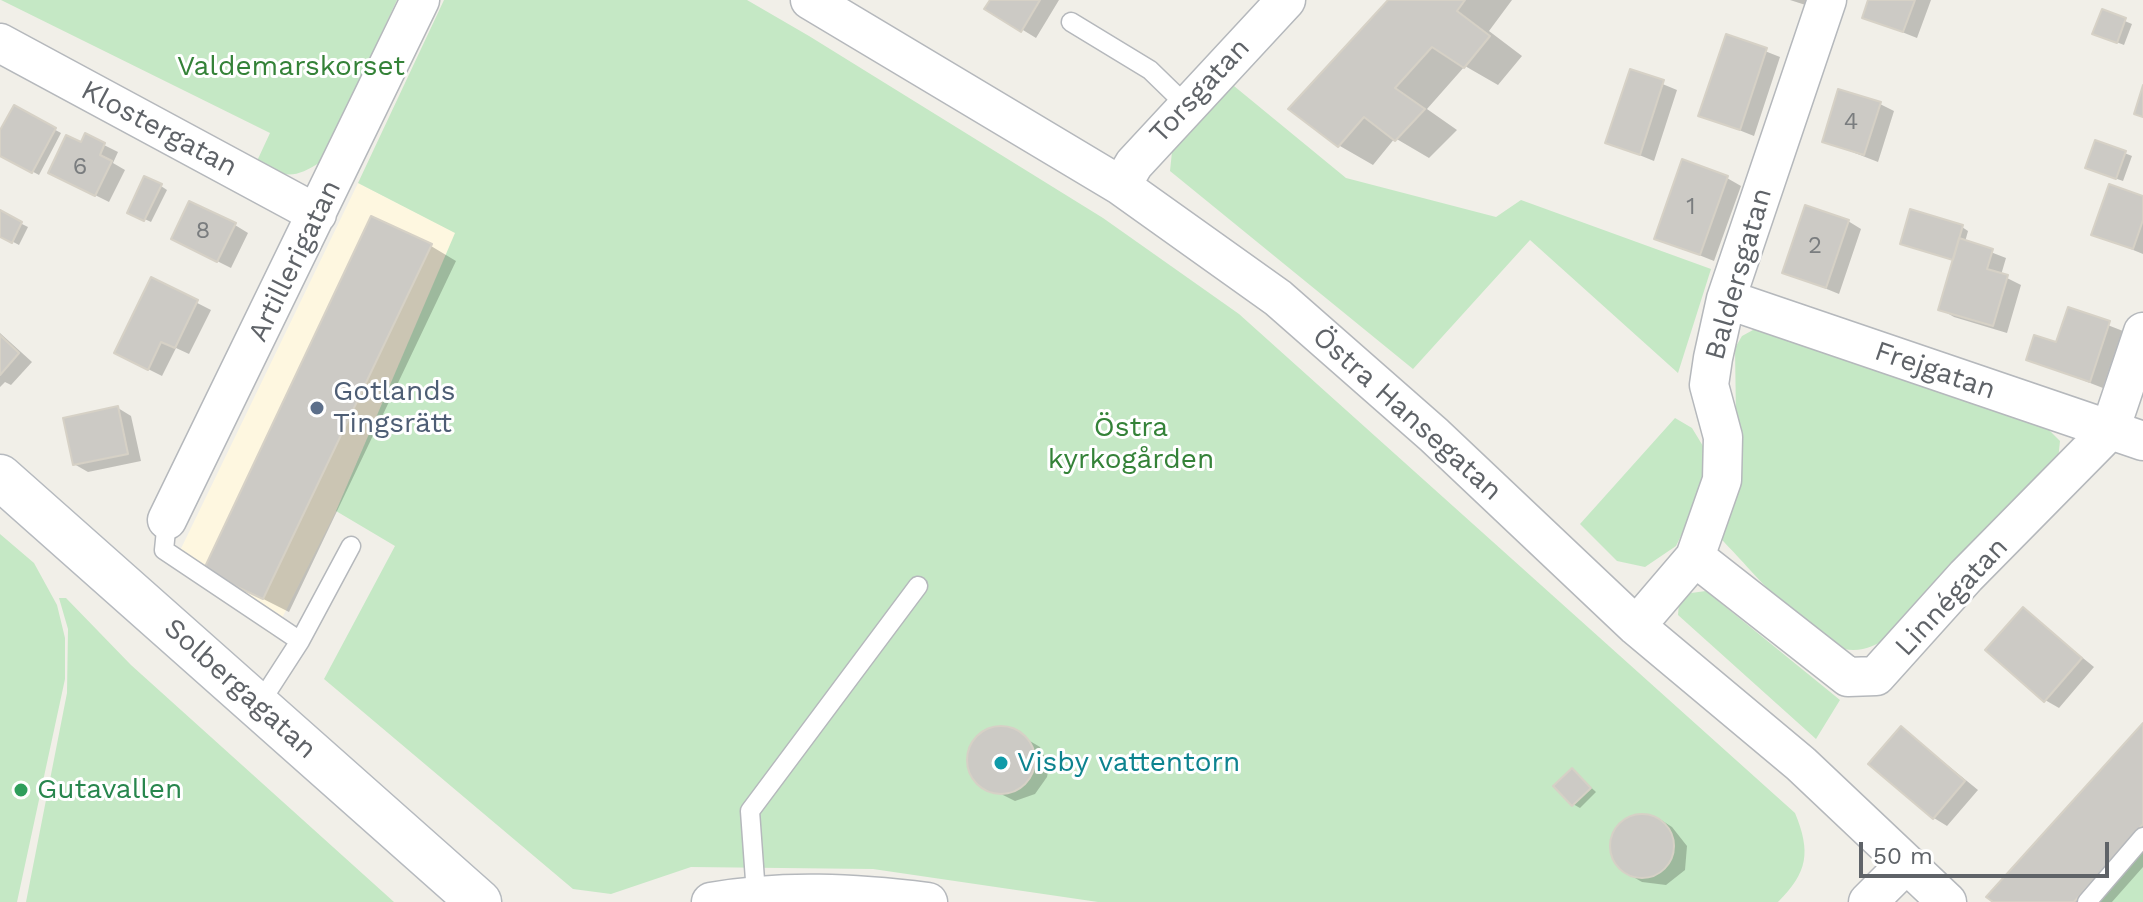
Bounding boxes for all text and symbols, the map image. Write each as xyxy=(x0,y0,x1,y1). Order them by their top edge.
street label: Torsgatan xyxy=(1143,32,1257,150)
park label: Valdemarskorset xyxy=(177,50,405,84)
street label: Klostergatan xyxy=(75,74,243,184)
house number: 4 xyxy=(1844,108,1858,136)
house number: 6 xyxy=(73,153,87,181)
street label: Artillerigatan xyxy=(241,175,349,347)
street label: Baldersgatan xyxy=(1698,184,1780,364)
house number: 1 xyxy=(1686,193,1696,221)
house number: 8 xyxy=(196,217,210,245)
house number: 2 xyxy=(1808,232,1822,260)
street label: Östra Hansegatan xyxy=(1305,320,1509,508)
street label: Frejgatan xyxy=(1870,335,2000,407)
place label: Gotlands Tingsrätt xyxy=(333,375,456,441)
marker: Gotlands Tingsrätt xyxy=(308,399,326,417)
park label: Östra kyrkogården xyxy=(1048,411,1214,477)
street label: Linnégatan xyxy=(1889,531,2015,663)
street label: Solbergagatan xyxy=(157,612,323,766)
place label: Visby vattentorn xyxy=(1017,746,1240,780)
marker: Visby vattentorn xyxy=(992,754,1010,772)
place label: Gutavallen xyxy=(37,773,182,807)
marker: Gutavallen xyxy=(12,781,30,799)
scale bar xyxy=(1863,826,2113,876)
text: 50 m xyxy=(1873,842,1933,870)

